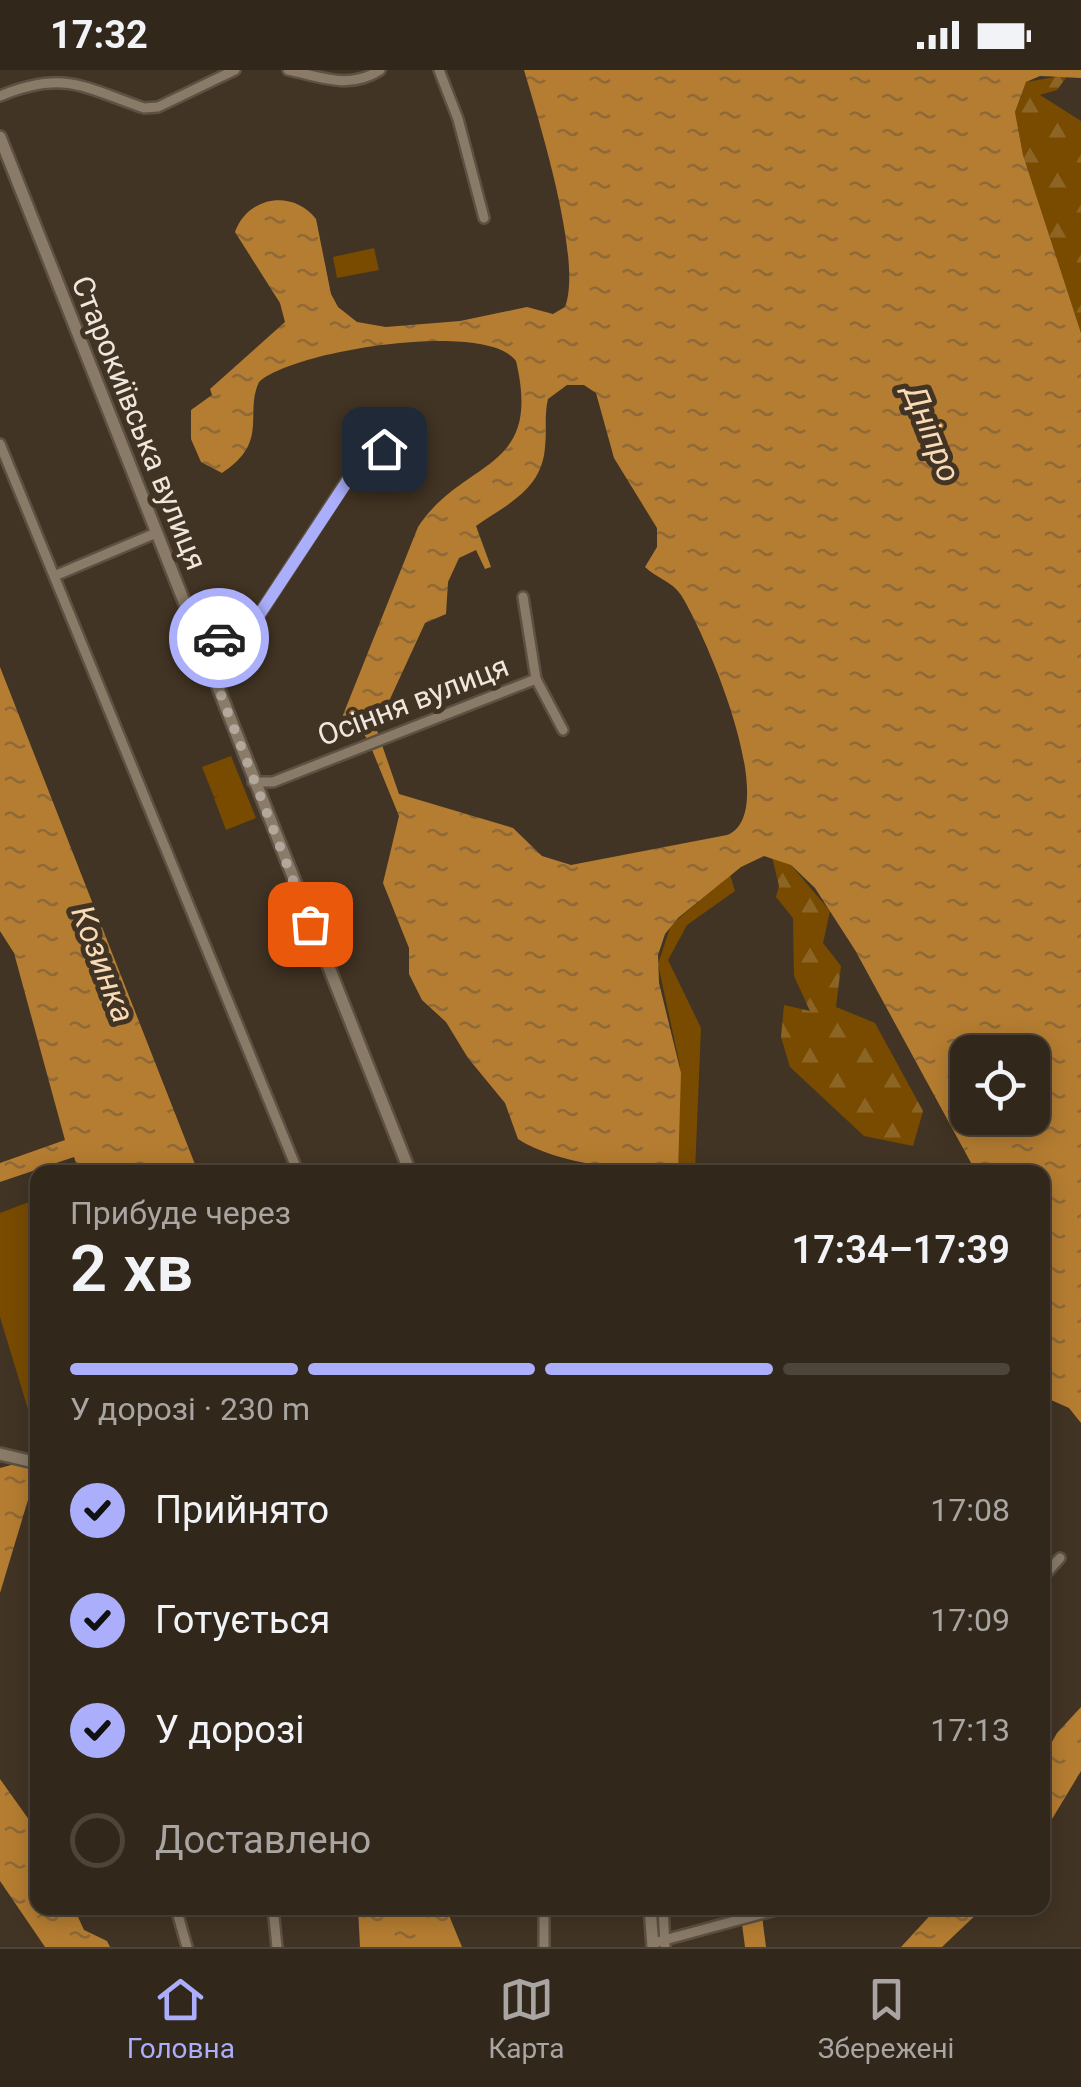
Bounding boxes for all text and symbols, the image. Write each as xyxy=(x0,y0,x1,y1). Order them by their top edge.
text: 17:32 xyxy=(50,13,148,57)
street label: Старокиївська вулиця xyxy=(64,271,214,575)
water label: Дніпро xyxy=(895,377,969,487)
pin xyxy=(342,407,427,492)
icon: home xyxy=(357,422,412,477)
courier xyxy=(169,588,269,688)
icon: car xyxy=(192,611,247,666)
street label: Осіння вулиця xyxy=(312,648,513,753)
pin xyxy=(268,882,353,967)
icon: bag xyxy=(283,897,338,952)
water label: Козинка xyxy=(63,900,143,1028)
map controls xyxy=(950,1035,1050,1135)
button: locate xyxy=(950,1035,1050,1135)
text: Прибуде через xyxy=(70,1194,291,1232)
text: 17:34–17:39 xyxy=(791,1228,1010,1272)
text: 2 хв xyxy=(70,1231,193,1307)
text: У дорозі · 230 m xyxy=(70,1390,310,1428)
icon: check xyxy=(70,1483,125,1538)
text: Прийнято xyxy=(155,1488,329,1532)
text: 17:08 xyxy=(930,1491,1010,1529)
icon: check xyxy=(70,1593,125,1648)
text: Готується xyxy=(155,1598,330,1642)
text: 17:09 xyxy=(930,1601,1010,1639)
icon: check xyxy=(70,1703,125,1758)
text: У дорозі xyxy=(155,1708,304,1752)
text: 17:13 xyxy=(930,1711,1010,1749)
text: Доставлено xyxy=(155,1818,371,1862)
tab: Головна xyxy=(127,1972,235,2065)
tab: Карта xyxy=(488,1972,565,2065)
tab: Збережені xyxy=(818,1972,954,2065)

